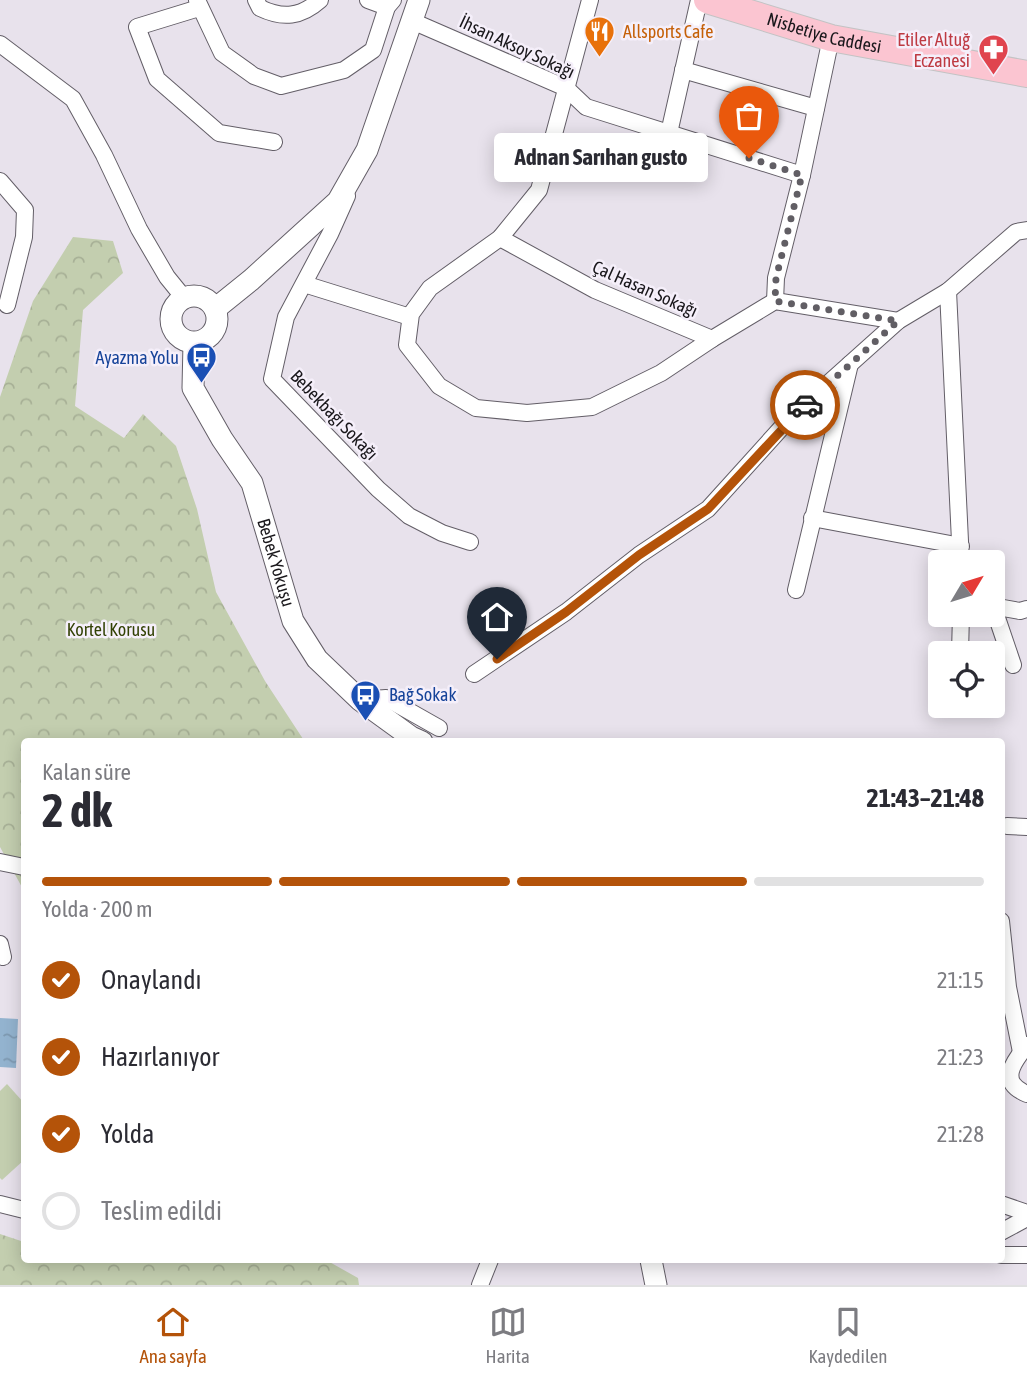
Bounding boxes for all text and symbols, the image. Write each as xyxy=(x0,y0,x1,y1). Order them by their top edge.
street label: Nisbetiye Caddesi xyxy=(765,8,883,57)
street label: İhsan Aksoy Sokağı xyxy=(456,11,578,82)
restaurant icon: Allsports Cafe xyxy=(583,15,617,59)
place label: Allsports Cafe xyxy=(623,21,713,42)
place label: Etiler Altuğ Eczanesi xyxy=(897,29,970,71)
pharmacy icon: Etiler Altuğ Eczanesi xyxy=(976,33,1010,77)
pin xyxy=(719,86,779,158)
icon: bag xyxy=(730,97,768,135)
callout: Adnan Sarıhan gusto xyxy=(494,134,707,182)
text: Adnan Sarıhan gusto xyxy=(514,144,688,170)
street label: Çal Hasan Sokağı xyxy=(589,256,701,321)
bus stop icon: Ayazma Yolu xyxy=(185,341,219,385)
place label: Ayazma Yolu xyxy=(95,347,179,368)
street label: Bebekbağı Sokağı xyxy=(286,365,382,464)
courier xyxy=(770,370,840,440)
icon: car xyxy=(786,386,824,424)
street label: Bebek Yokuşu xyxy=(253,516,299,609)
north arrow xyxy=(928,550,1004,626)
map controls xyxy=(928,550,1005,718)
pin xyxy=(467,587,527,659)
icon: home xyxy=(478,598,516,636)
park label: Kortel Korusu xyxy=(67,619,155,640)
button: locate xyxy=(928,641,1005,718)
bus stop icon: Bağ Sokak xyxy=(349,678,383,722)
place label: Bağ Sokak xyxy=(389,684,456,705)
text: Kalan süre xyxy=(42,759,131,785)
text: 21:43–21:48 xyxy=(867,783,984,813)
text: 2 dk xyxy=(42,784,112,837)
text: Yolda · 200 m xyxy=(42,896,153,922)
icon: check xyxy=(42,961,80,999)
text: Onaylandı xyxy=(101,965,202,995)
text: 21:15 xyxy=(937,967,984,993)
icon: check xyxy=(42,1038,80,1076)
text: Hazırlanıyor xyxy=(101,1042,219,1072)
text: 21:23 xyxy=(937,1044,984,1070)
icon: check xyxy=(42,1115,80,1153)
text: Yolda xyxy=(101,1119,154,1149)
text: 21:28 xyxy=(937,1121,984,1147)
text: Teslim edildi xyxy=(101,1196,222,1226)
tab: Ana sayfa xyxy=(139,1303,207,1367)
tab: Harita xyxy=(486,1303,530,1367)
tab: Kaydedilen xyxy=(809,1303,888,1367)

